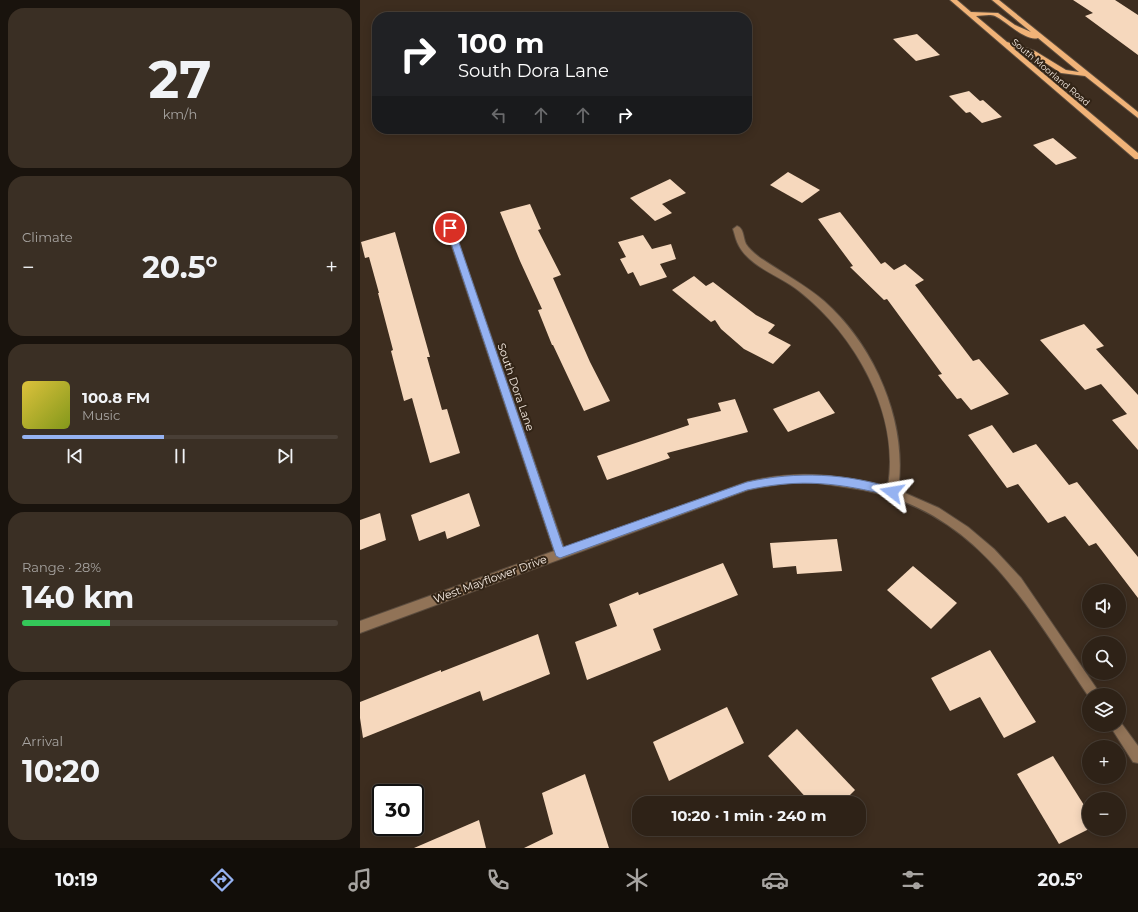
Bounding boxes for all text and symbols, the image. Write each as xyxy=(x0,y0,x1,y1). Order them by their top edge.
text: 100 m xyxy=(458,26,544,60)
icon: right xyxy=(392,28,444,80)
street label: South Moorland Road xyxy=(1010,36,1092,108)
text: 27 xyxy=(149,48,211,111)
text: South Dora Lane xyxy=(458,60,609,82)
icon: left xyxy=(488,104,510,126)
icon: ahead xyxy=(530,104,552,126)
icon: ahead xyxy=(572,104,594,126)
icon: right xyxy=(614,104,636,126)
text: km/h xyxy=(163,106,197,122)
pin xyxy=(433,211,467,245)
icon: arrive xyxy=(439,217,461,239)
text: Climate xyxy=(22,229,73,245)
text: 20.5° xyxy=(142,249,218,286)
text: − xyxy=(22,254,35,281)
text: + xyxy=(325,254,338,281)
street label: South Dora Lane xyxy=(494,341,538,433)
text: 100.8 FM xyxy=(82,388,150,407)
text: Music xyxy=(82,407,120,423)
icon: previous xyxy=(64,445,86,467)
icon: pause xyxy=(169,445,191,467)
icon: next xyxy=(274,445,296,467)
position arrow xyxy=(871,471,913,513)
street label: West Mayflower Drive xyxy=(431,552,549,606)
text: Range · 28% xyxy=(22,559,101,575)
text: 140 km xyxy=(22,579,134,616)
map controls xyxy=(1082,584,1126,836)
button: sound xyxy=(1082,584,1126,628)
button: search xyxy=(1082,636,1126,680)
button: layers xyxy=(1082,688,1126,732)
text: Arrival xyxy=(22,733,63,749)
button: + xyxy=(1082,740,1126,784)
text: 10:20 xyxy=(22,753,100,790)
speed limit sign: 30 xyxy=(372,784,424,836)
button: − xyxy=(1082,792,1126,836)
text: 10:20 · 1 min · 240 m xyxy=(671,806,827,825)
icon: directions xyxy=(208,866,236,894)
icon: music xyxy=(346,866,374,894)
icon: phone xyxy=(484,866,512,894)
icon: climate xyxy=(623,866,651,894)
icon: car xyxy=(761,866,789,894)
icon: filters xyxy=(899,866,927,894)
text: 10:19 xyxy=(55,869,98,891)
text: 20.5° xyxy=(1037,869,1083,891)

